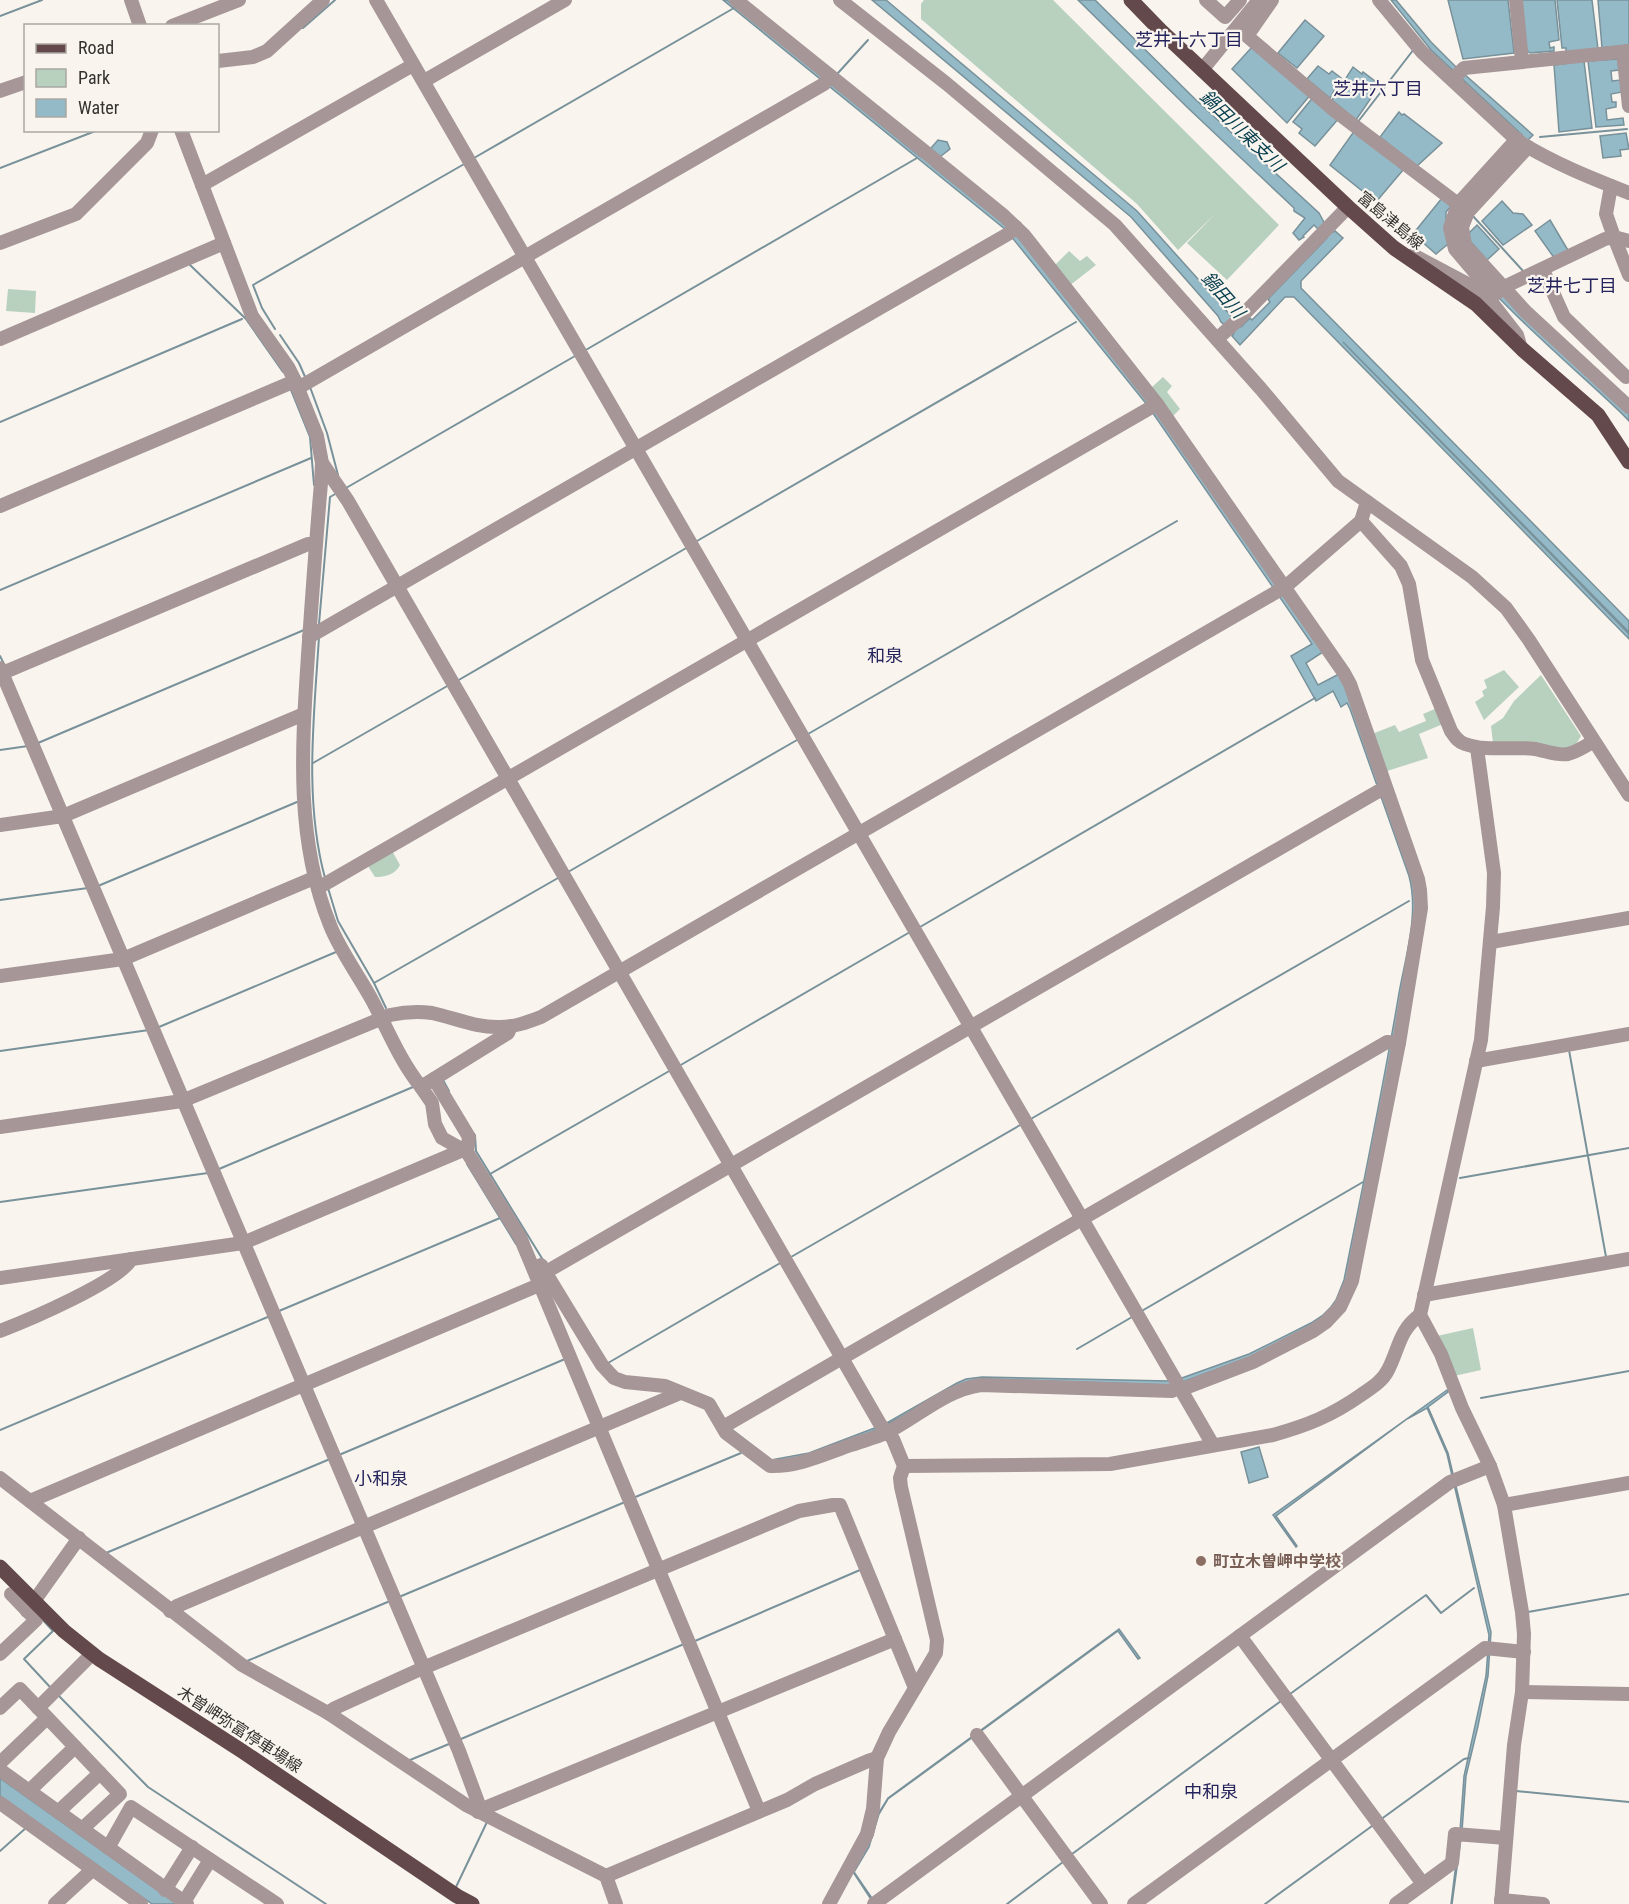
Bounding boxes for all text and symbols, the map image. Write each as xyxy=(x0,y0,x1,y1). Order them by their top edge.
legend xyxy=(24,24,219,132)
district label: 芝井十六丁目 xyxy=(1135,29,1243,50)
text: Road xyxy=(78,37,114,58)
text: Park xyxy=(78,67,110,88)
district label: 芝井六丁目 xyxy=(1333,78,1423,99)
water label: 鍋田川東支川 xyxy=(1196,86,1290,177)
text: Water xyxy=(78,97,120,118)
street label: 富島津島線 xyxy=(1354,187,1427,253)
water label: 鍋田川 xyxy=(1198,267,1250,323)
district label: 芝井七丁目 xyxy=(1527,275,1617,296)
district label: 和泉 xyxy=(867,645,903,666)
district label: 小和泉 xyxy=(354,1468,408,1489)
place label: 町立木曽岬中学校 xyxy=(1213,1552,1341,1571)
marker: 町立木曽岬中学校 xyxy=(1194,1554,1208,1568)
street label: 木曽岬弥富停車場線 xyxy=(174,1682,305,1777)
district label: 中和泉 xyxy=(1184,1781,1238,1802)

